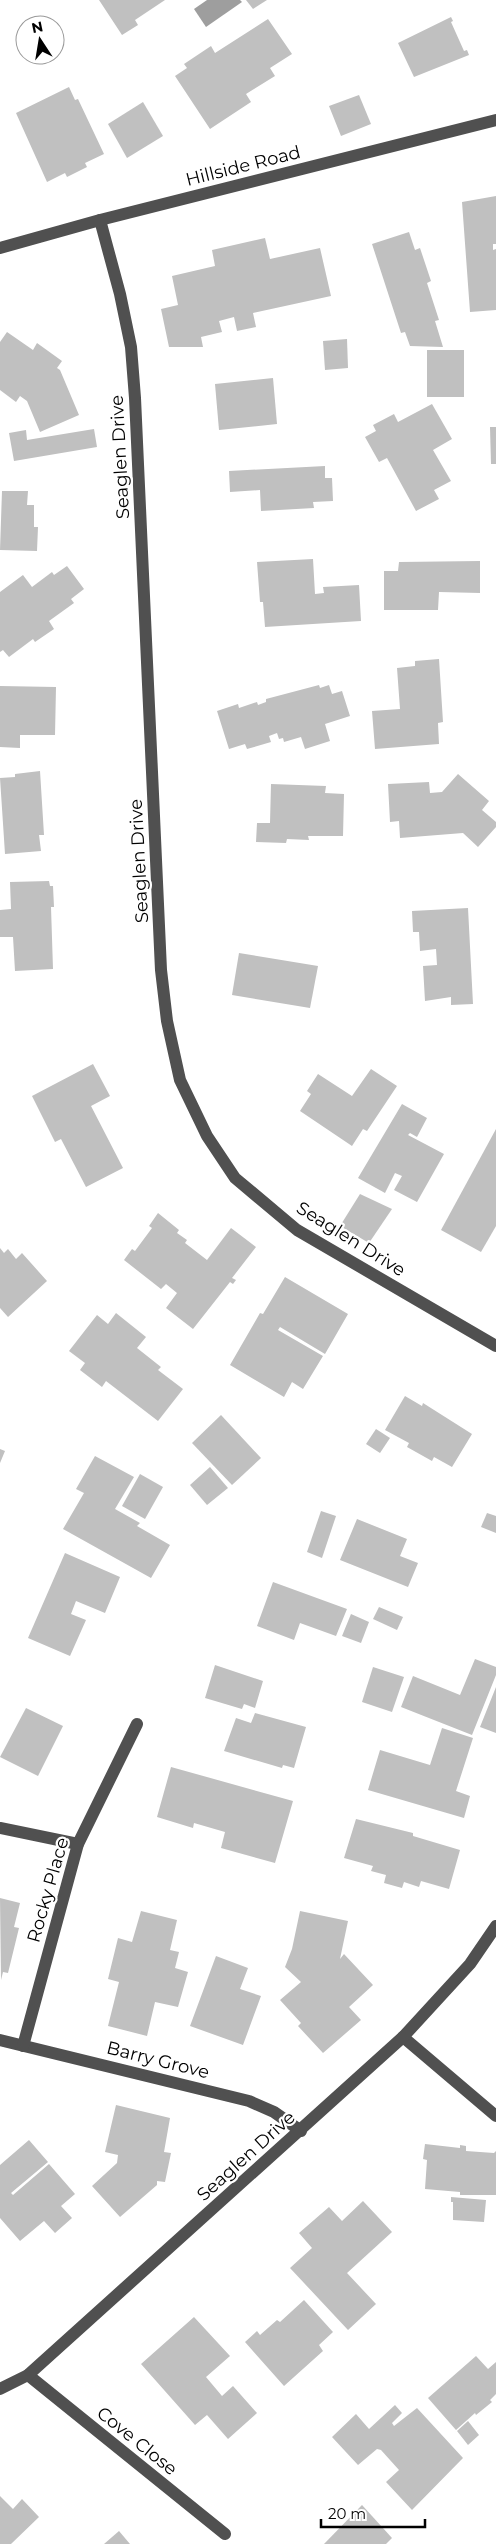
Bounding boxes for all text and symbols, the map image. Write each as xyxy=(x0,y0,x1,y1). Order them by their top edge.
north arrow xyxy=(15,15,65,65)
text: N xyxy=(30,17,45,37)
street label: Hillside Road xyxy=(183,141,303,191)
street label: Seaglen Drive xyxy=(106,394,134,520)
street label: Seaglen Drive xyxy=(125,798,153,924)
street label: Seaglen Drive xyxy=(292,1197,410,1281)
street label: Rocky Place xyxy=(22,1835,74,1945)
street label: Barry Grove xyxy=(104,2037,212,2083)
street label: Seaglen Drive xyxy=(192,2106,300,2206)
street label: Cove Close xyxy=(92,2402,182,2480)
scale bar xyxy=(321,2496,425,2528)
text: 20 m xyxy=(328,2504,366,2523)

